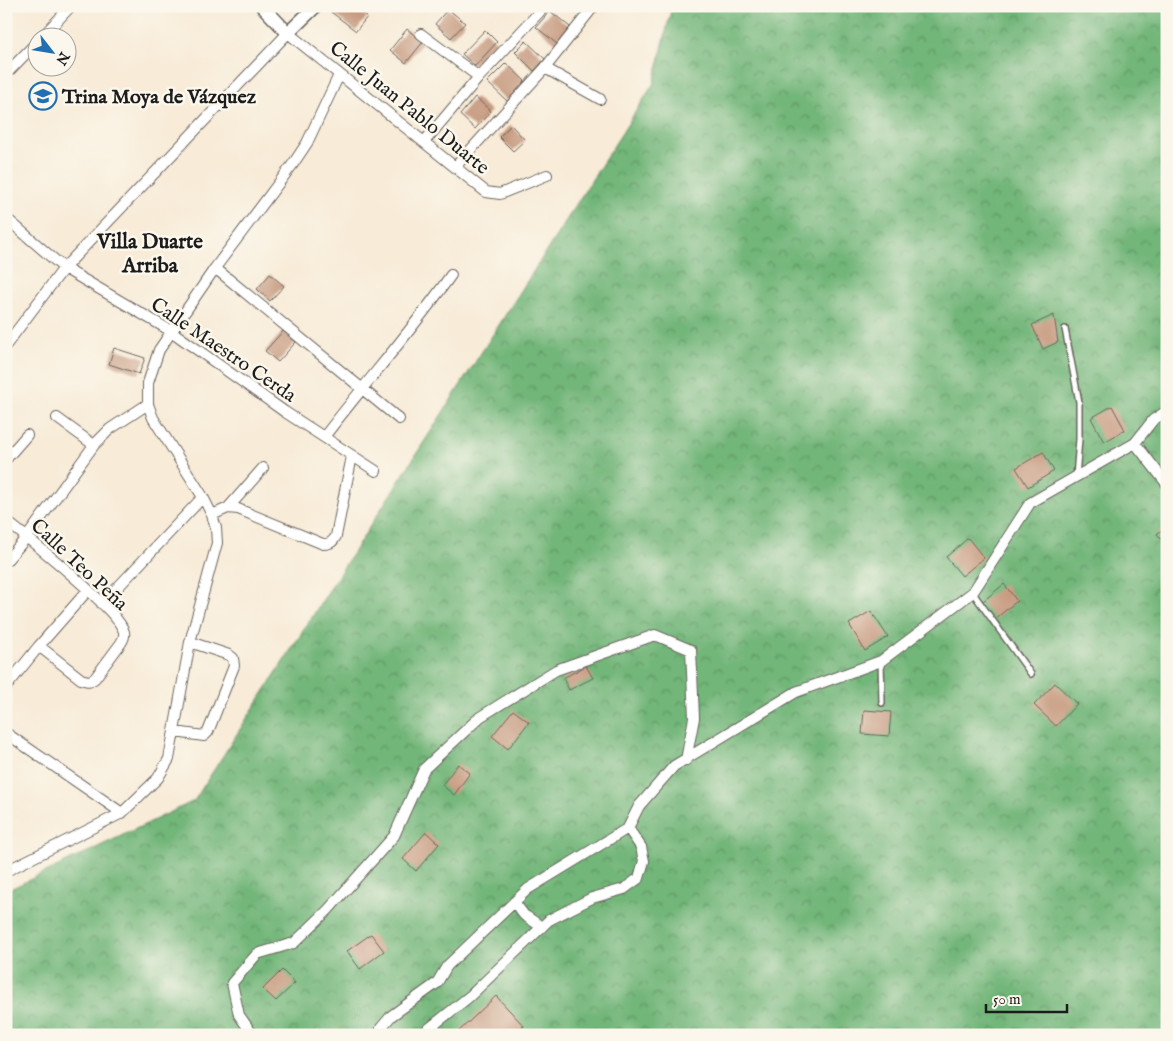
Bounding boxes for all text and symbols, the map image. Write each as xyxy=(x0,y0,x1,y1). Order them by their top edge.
north arrow xyxy=(28,28,78,78)
street label: Calle Juan Pablo Duarte xyxy=(324,36,494,180)
text: N xyxy=(51,47,74,68)
school or university icon: Trina Moya de Vázquez xyxy=(28,81,58,111)
place label: Trina Moya de Vázquez xyxy=(61,85,257,110)
district label: Villa Duarte Arriba xyxy=(96,229,203,280)
street label: Calle Maestro Cerda xyxy=(145,292,301,408)
street label: Calle Teo Peña xyxy=(25,514,133,617)
scale bar xyxy=(986,981,1067,1013)
text: 50 m xyxy=(993,990,1021,1009)

